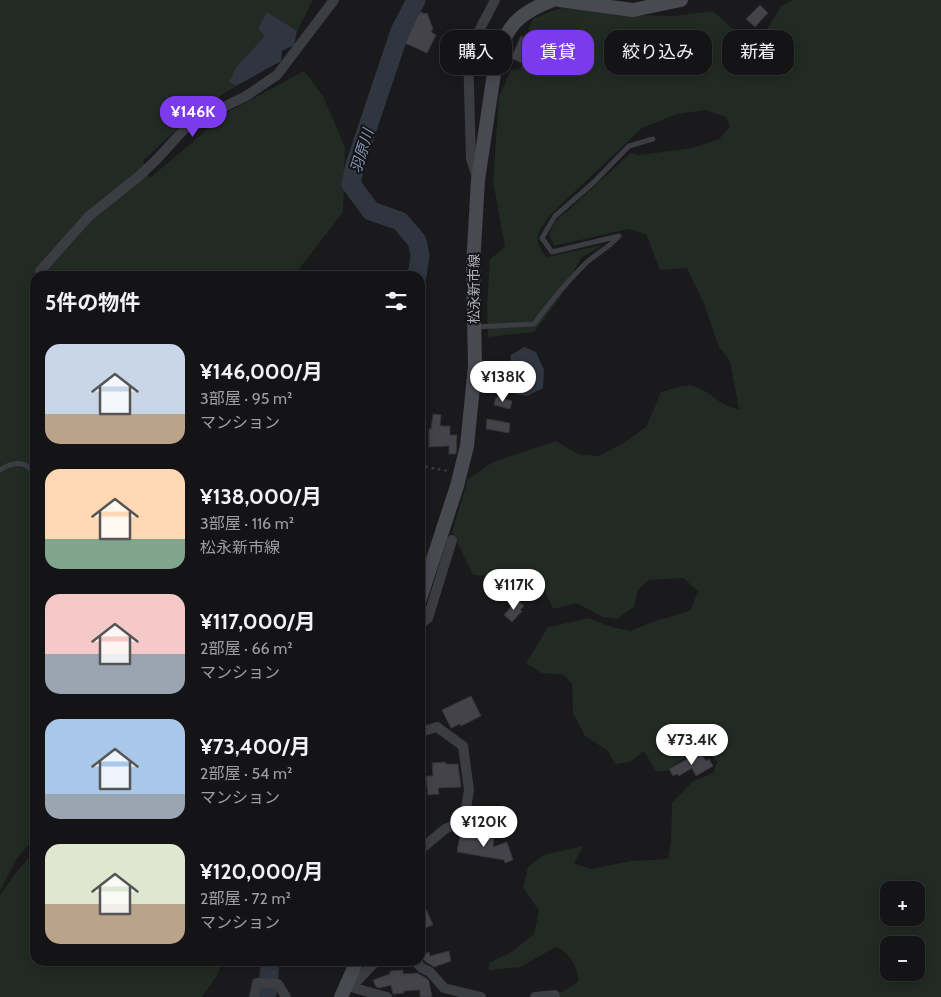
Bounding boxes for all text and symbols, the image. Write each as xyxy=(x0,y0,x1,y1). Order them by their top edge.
chip: 購入 xyxy=(440,30,512,75)
chip: 賃貸 xyxy=(522,30,594,75)
chip: 絞り込み xyxy=(604,30,712,75)
chip: 新着 xyxy=(722,30,794,75)
pin: ¥146K xyxy=(158,96,228,138)
text: ¥146K xyxy=(171,102,215,121)
water label: 羽原川 xyxy=(347,125,378,175)
street label: 松永新市線 xyxy=(465,254,483,324)
icon: filters xyxy=(382,287,410,315)
text: 5件の物件 xyxy=(45,290,140,315)
text: ¥146,000/月 xyxy=(200,359,323,384)
pin: ¥138K xyxy=(468,360,538,403)
icon: home xyxy=(85,364,145,424)
text: ¥138K xyxy=(481,367,525,386)
text: 3部屋 · 95 m² xyxy=(200,389,292,408)
text: マンション xyxy=(200,413,280,432)
text: ¥138,000/月 xyxy=(200,484,322,509)
icon: home xyxy=(85,489,145,549)
text: 3部屋 · 116 m² xyxy=(200,514,294,533)
text: 松永新市線 xyxy=(200,538,280,557)
pin: ¥117K xyxy=(479,568,549,611)
text: ¥117K xyxy=(494,575,534,594)
text: ¥117,000/月 xyxy=(200,609,316,634)
icon: home xyxy=(85,614,145,674)
text: 2部屋 · 66 m² xyxy=(200,639,293,658)
text: マンション xyxy=(200,663,280,682)
pin: ¥73.4K xyxy=(651,724,733,766)
text: ¥73.4K xyxy=(667,730,717,749)
text: ¥73,400/月 xyxy=(200,734,311,759)
icon: home xyxy=(85,739,145,799)
text: 2部屋 · 54 m² xyxy=(200,764,292,783)
text: マンション xyxy=(200,788,280,807)
pin: ¥120K xyxy=(449,806,519,848)
text: ¥120K xyxy=(461,812,507,831)
text: ¥120,000/月 xyxy=(200,859,324,884)
icon: home xyxy=(85,864,145,924)
map controls xyxy=(880,881,925,981)
button: + xyxy=(880,881,925,926)
text: 2部屋 · 72 m² xyxy=(200,889,291,908)
text: マンション xyxy=(200,913,280,932)
button: − xyxy=(880,936,925,981)

